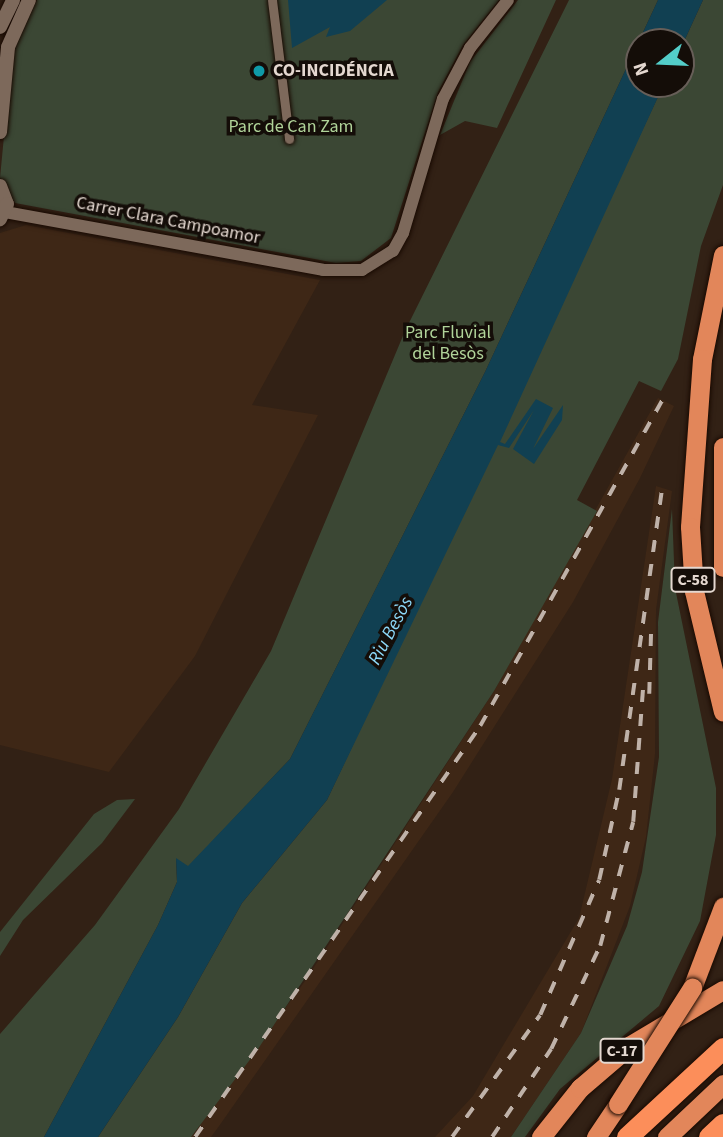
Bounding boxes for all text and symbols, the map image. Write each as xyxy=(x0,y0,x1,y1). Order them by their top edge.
north arrow xyxy=(625,28,695,98)
text: N xyxy=(627,59,656,79)
place label: CO-INCIDÉNCIA xyxy=(273,60,394,82)
marker: CO-INCIDÉNCIA xyxy=(251,63,267,79)
park label: Parc de Can Zam xyxy=(228,116,354,138)
street label: Carrer Clara Campoamor xyxy=(74,193,262,249)
park label: Parc Fluvial del Besòs xyxy=(405,323,491,366)
road number: C-58 xyxy=(670,568,716,593)
water label: Riu Besòs xyxy=(364,593,418,669)
road number: C-17 xyxy=(599,1038,645,1064)

